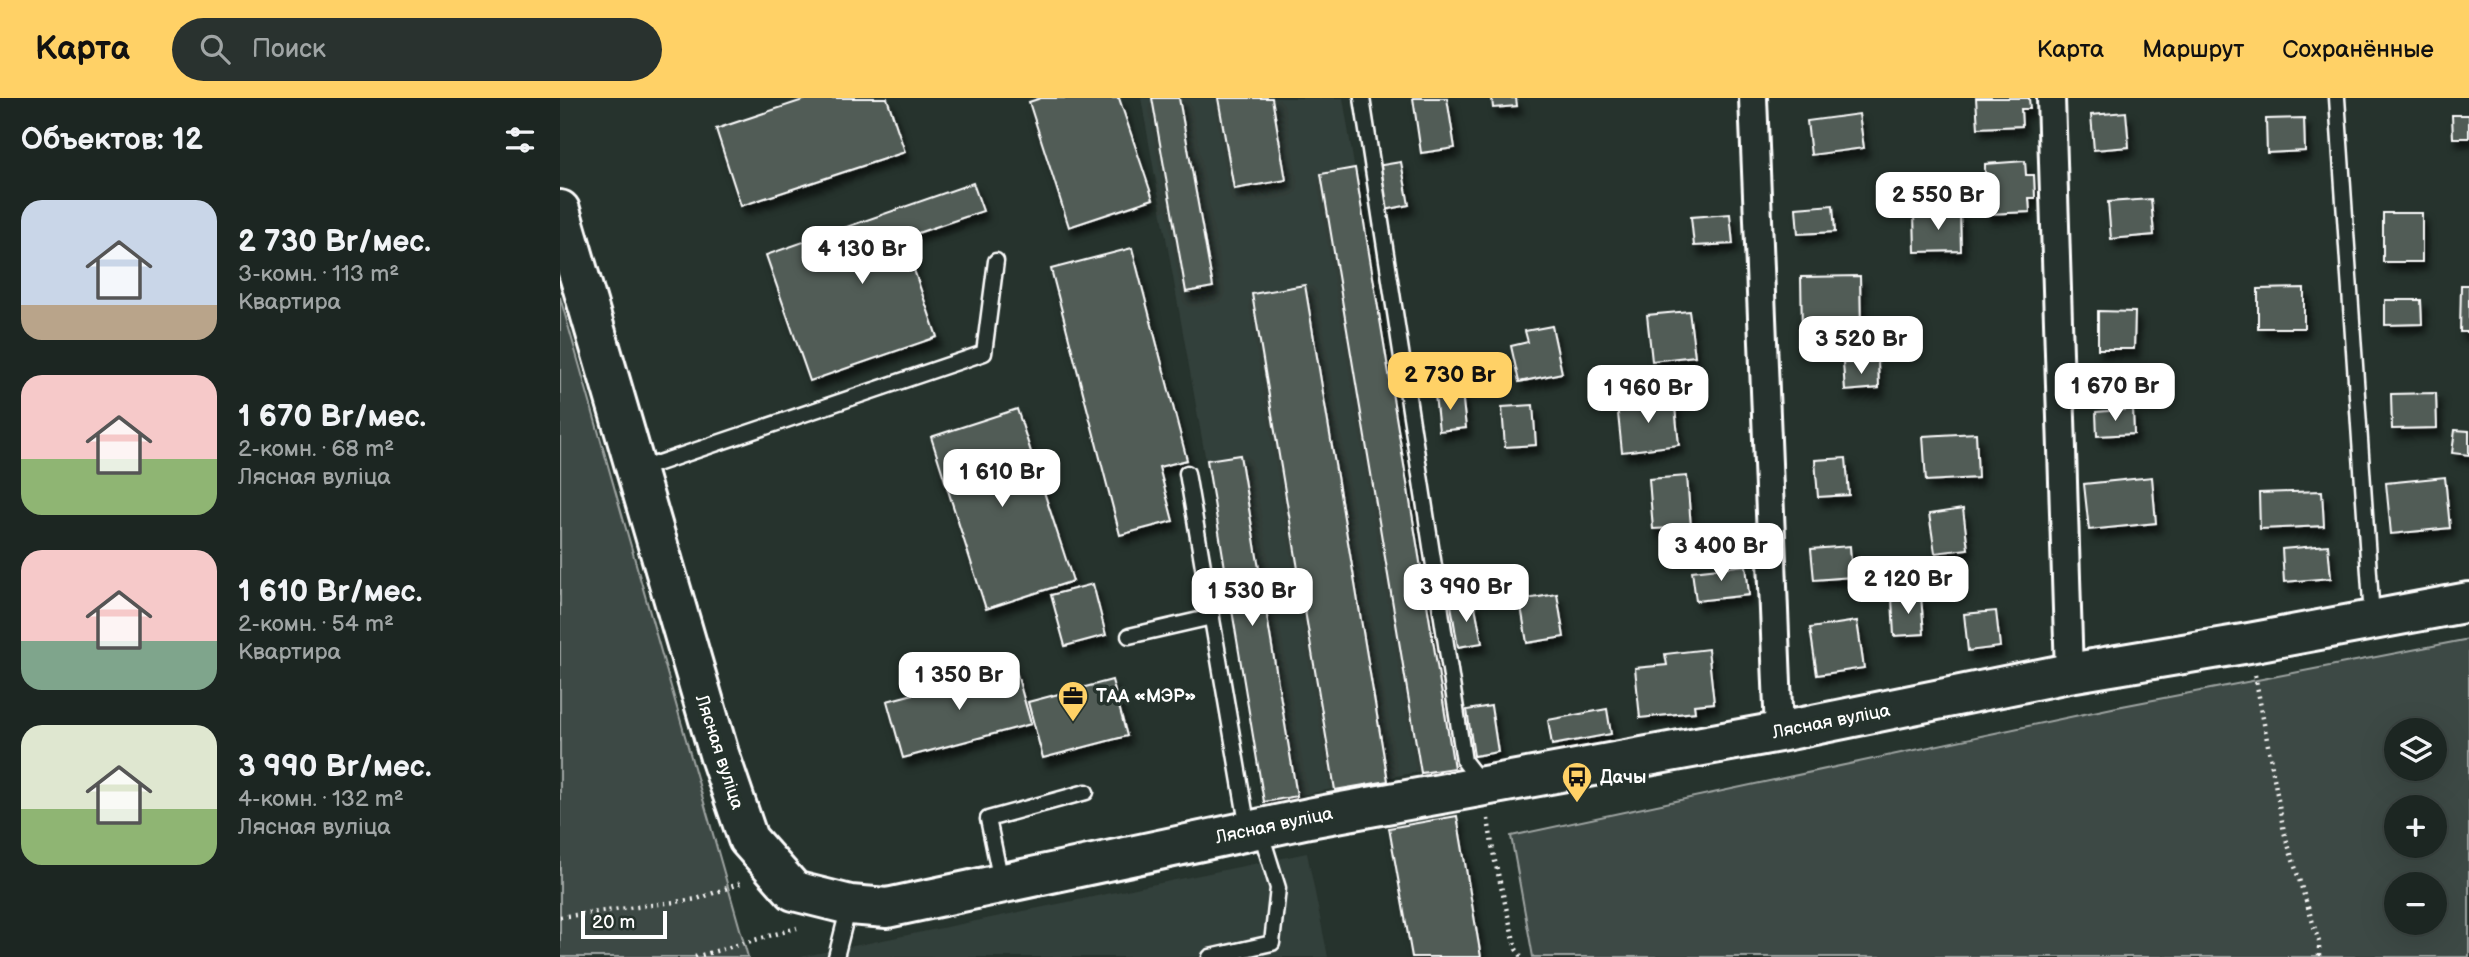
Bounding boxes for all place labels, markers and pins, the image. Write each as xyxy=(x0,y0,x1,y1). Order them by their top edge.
pin: 2 550 Br xyxy=(1866,172,2010,232)
pin: 4 130 Br xyxy=(790,226,934,286)
pin: 3 520 Br xyxy=(1789,316,1933,376)
pin: 2 730 Br xyxy=(1378,352,1522,412)
pin: 1 670 Br xyxy=(2043,364,2187,423)
pin: 1 960 Br xyxy=(1576,366,1720,425)
pin: 1 610 Br xyxy=(930,450,1074,509)
pin: 3 400 Br xyxy=(1649,524,1793,583)
pin: 2 120 Br xyxy=(1836,556,1980,616)
pin: 3 990 Br xyxy=(1394,564,1538,624)
pin: 1 530 Br xyxy=(1180,568,1324,628)
pin: 1 350 Br xyxy=(887,652,1031,712)
office icon: ТАА «МЭР» xyxy=(1056,679,1090,723)
place label: ТАА «МЭР» xyxy=(1096,686,1196,707)
bus stop icon: Дачы xyxy=(1560,760,1594,804)
place label: Дачы xyxy=(1600,767,1646,788)

